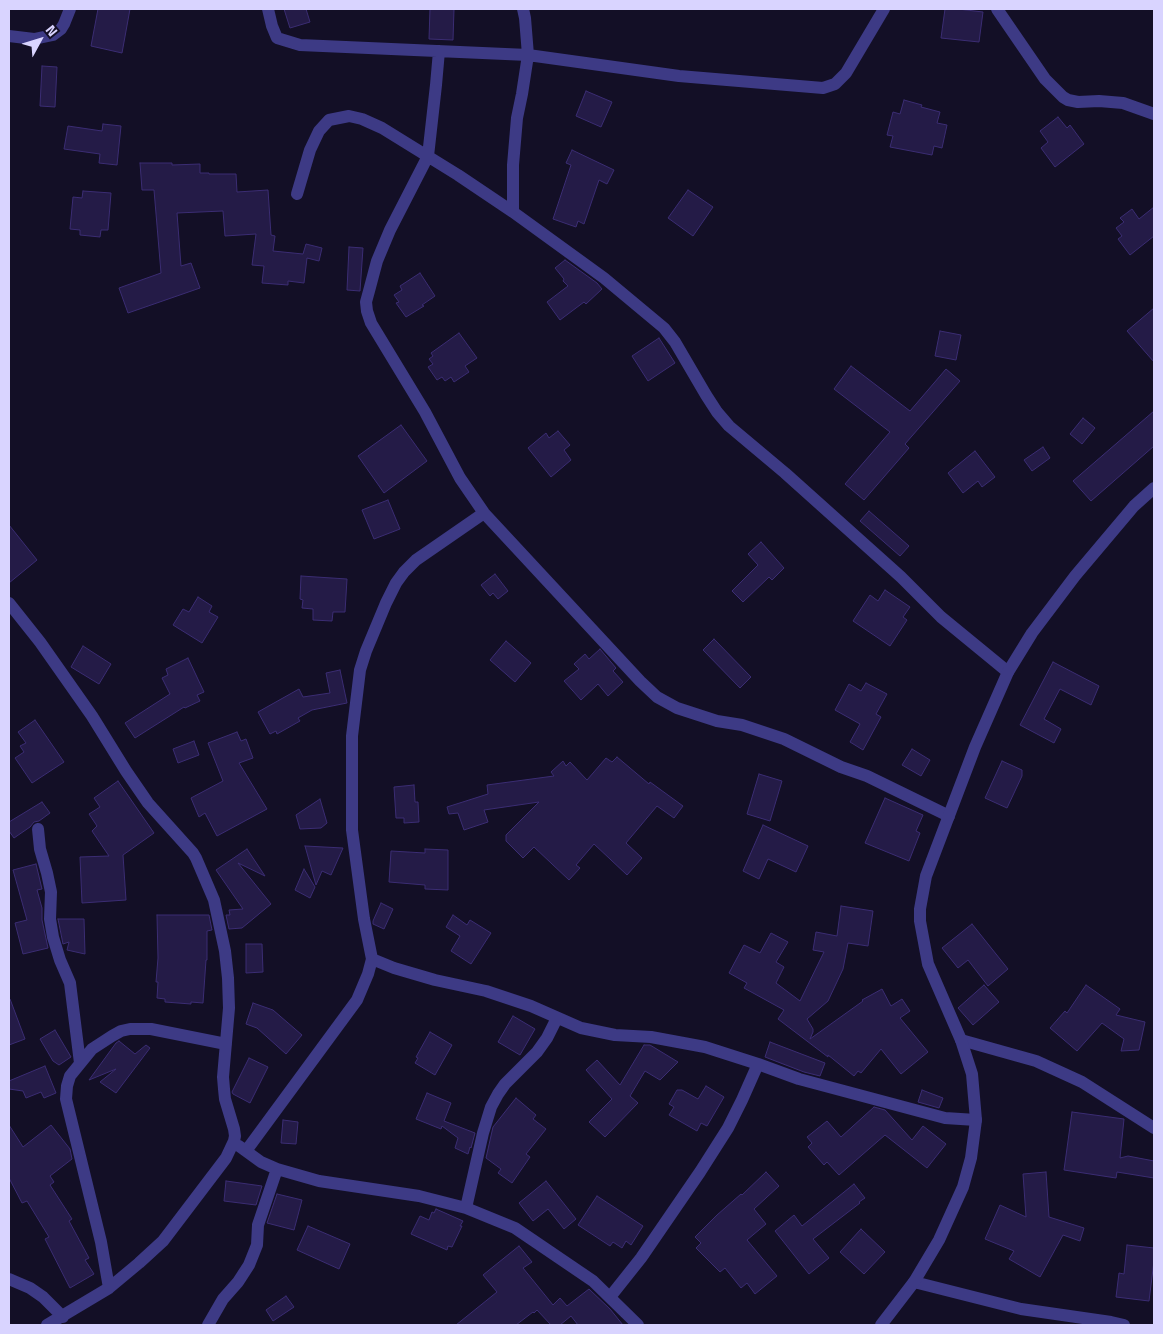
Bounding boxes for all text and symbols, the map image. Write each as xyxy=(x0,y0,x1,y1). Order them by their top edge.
north arrow xyxy=(15,15,65,65)
text: N xyxy=(41,20,63,41)

